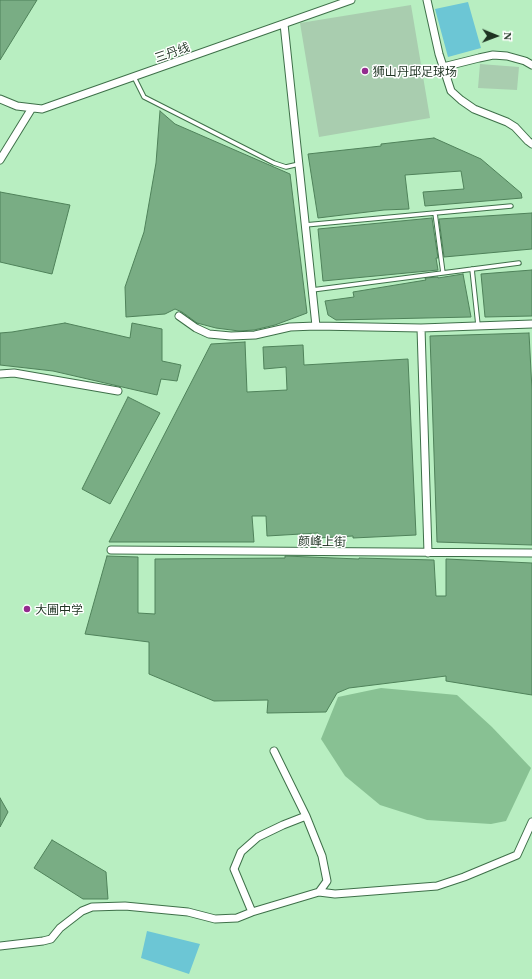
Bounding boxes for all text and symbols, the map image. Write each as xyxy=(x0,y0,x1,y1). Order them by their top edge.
north arrow xyxy=(476,16,516,56)
text: N xyxy=(502,32,514,40)
street label: 三丹线 xyxy=(153,39,191,65)
place label: 狮山丹邱足球场 xyxy=(373,64,457,78)
marker: 狮山丹邱足球场 xyxy=(360,66,370,76)
street label: 颜峰上街 xyxy=(298,533,346,549)
place label: 大圃中学 xyxy=(35,602,83,616)
marker: 大圃中学 xyxy=(22,604,32,614)

